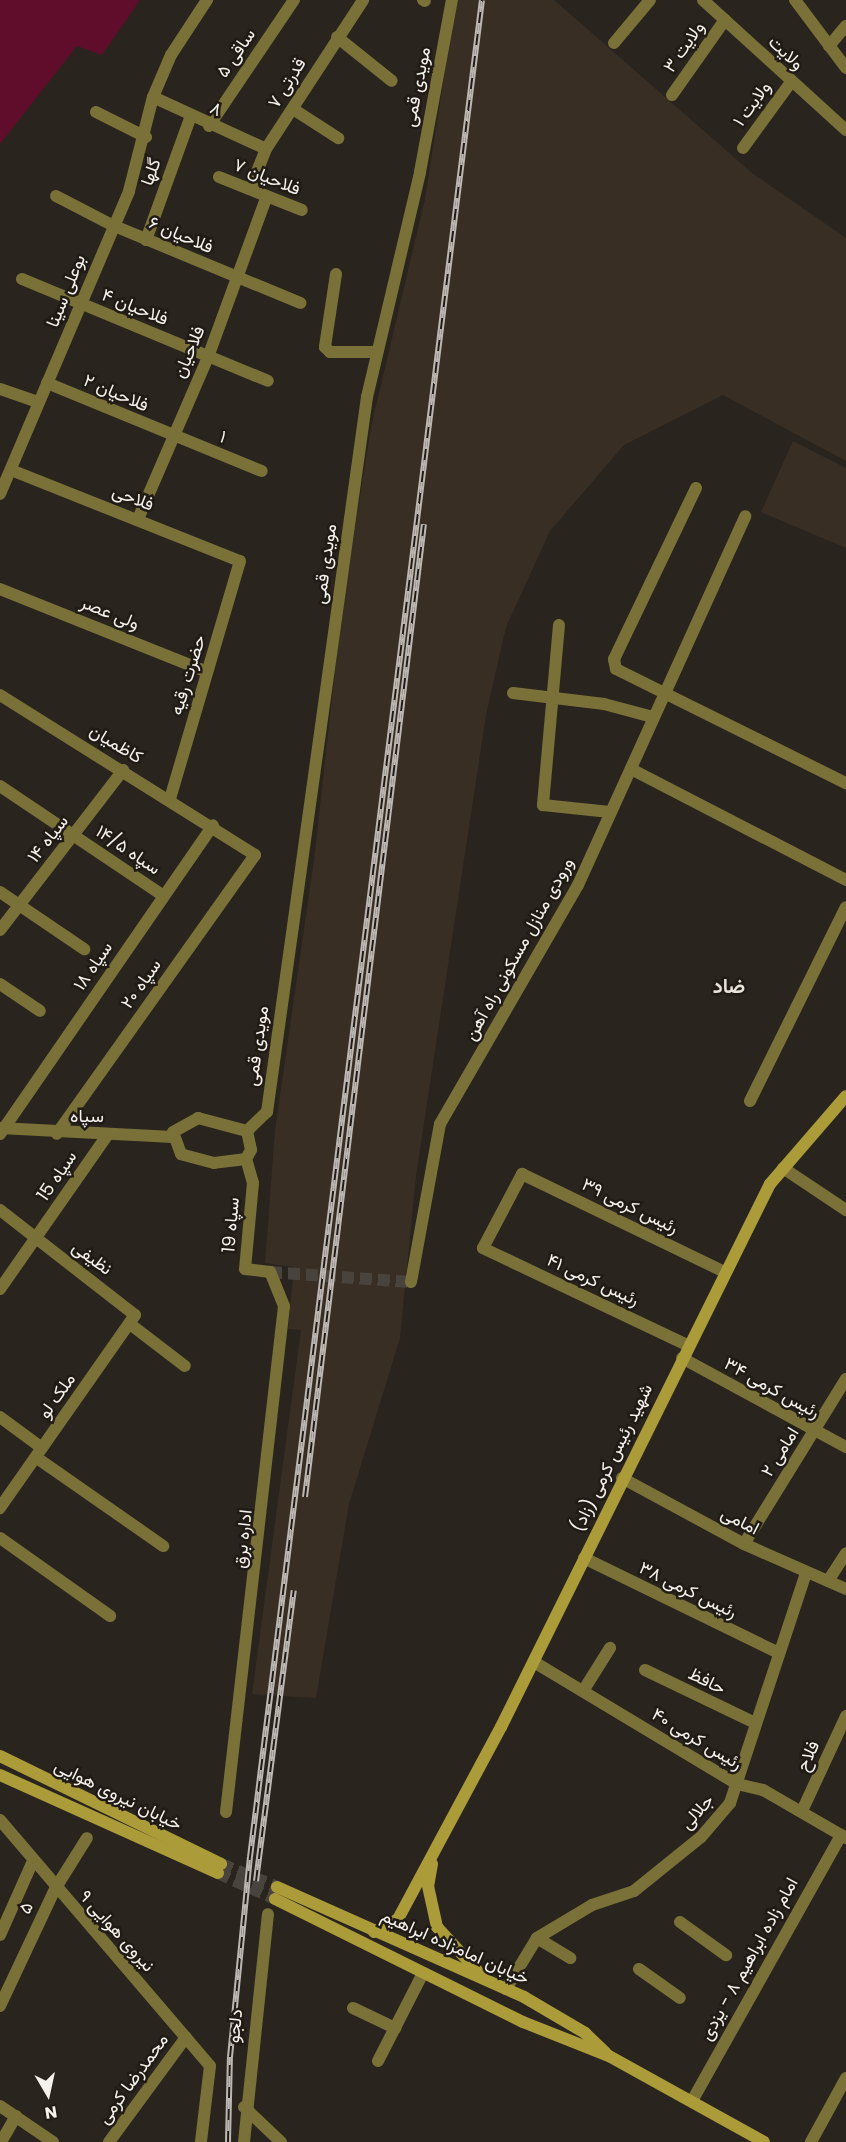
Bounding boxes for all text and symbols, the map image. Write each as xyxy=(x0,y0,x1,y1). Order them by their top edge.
street label: ولایت ۳ xyxy=(659,17,709,77)
street label: ساقی ۵ xyxy=(212,24,260,82)
street label: ولایت xyxy=(764,31,808,75)
street label: مویدی قمی xyxy=(399,45,435,129)
street label: قدرتی ۷ xyxy=(263,54,311,112)
street label: ولایت ۱ xyxy=(728,77,776,131)
street label: ۸ xyxy=(207,97,225,121)
street label: فلاحیان ۷ xyxy=(231,154,303,200)
street label: گلها xyxy=(136,155,166,189)
street label: فلاحیان ۶ xyxy=(145,212,217,258)
street label: بوعلی سینا xyxy=(42,252,90,330)
street label: فلاحیان ۴ xyxy=(99,284,171,330)
street label: فلاحیان xyxy=(168,323,210,381)
street label: فلاحیان ۲ xyxy=(80,370,152,416)
street label: ۱ xyxy=(217,426,229,448)
street label: فلاحی xyxy=(109,480,157,516)
street label: مویدی قمی xyxy=(309,523,341,605)
street label: ولی عصر xyxy=(77,591,143,635)
street label: حضرت رقیه xyxy=(166,632,210,718)
street label: کاظمیان xyxy=(86,720,146,768)
street label: سپاه ۱۴ xyxy=(23,811,73,867)
street label: سپاه ۱۴/۵ xyxy=(92,821,164,879)
street label: ورودی منازل مسکونی راه آهن xyxy=(460,854,578,1044)
street label: سپاه ۱۸ xyxy=(69,937,117,995)
street label: سپاه ۲۰ xyxy=(116,955,166,1013)
district label: ضاد xyxy=(713,974,745,998)
street label: مویدی قمی xyxy=(241,1005,273,1087)
street label: سپاه xyxy=(70,1105,104,1127)
street label: سپاه 15 xyxy=(32,1147,82,1205)
street label: رئیس کرمی ۳۹ xyxy=(578,1173,682,1239)
street label: سپاه 19 xyxy=(218,1196,244,1254)
street label: نظیفی xyxy=(68,1236,116,1280)
street label: رئیس کرمی ۴۱ xyxy=(543,1249,643,1311)
street label: رئیس کرمی ۳۴ xyxy=(720,1353,824,1423)
street label: ملک لو xyxy=(34,1369,80,1423)
street label: شهید رئیس کرمی (زاد) xyxy=(567,1380,657,1536)
street label: امامی ۲ xyxy=(756,1423,804,1481)
street label: امامی xyxy=(717,1502,763,1540)
street label: اداره برق xyxy=(229,1508,257,1570)
street label: رئیس کرمی ۳۸ xyxy=(635,1557,741,1623)
street label: حافظ xyxy=(685,1663,729,1699)
street label: رئیس کرمی ۴۰ xyxy=(648,1704,746,1774)
street label: فلاح xyxy=(792,1737,824,1775)
street label: خیابان نیروی هوایی xyxy=(51,1755,185,1835)
street label: جلالی xyxy=(676,1790,718,1834)
street label: امام زاده ابراهیم ۸ - یزدی xyxy=(695,1874,803,2044)
street label: نیروی هوایی ۹ xyxy=(75,1886,159,1976)
street label: ۵ xyxy=(14,1899,38,1917)
street label: خیابان امامزاده ابراهیم xyxy=(378,1905,532,1989)
street label: دلجو xyxy=(222,2008,248,2044)
street label: محمدرضا کرمی xyxy=(93,2030,173,2128)
north arrow xyxy=(18,2064,78,2124)
text: N xyxy=(43,2100,59,2125)

